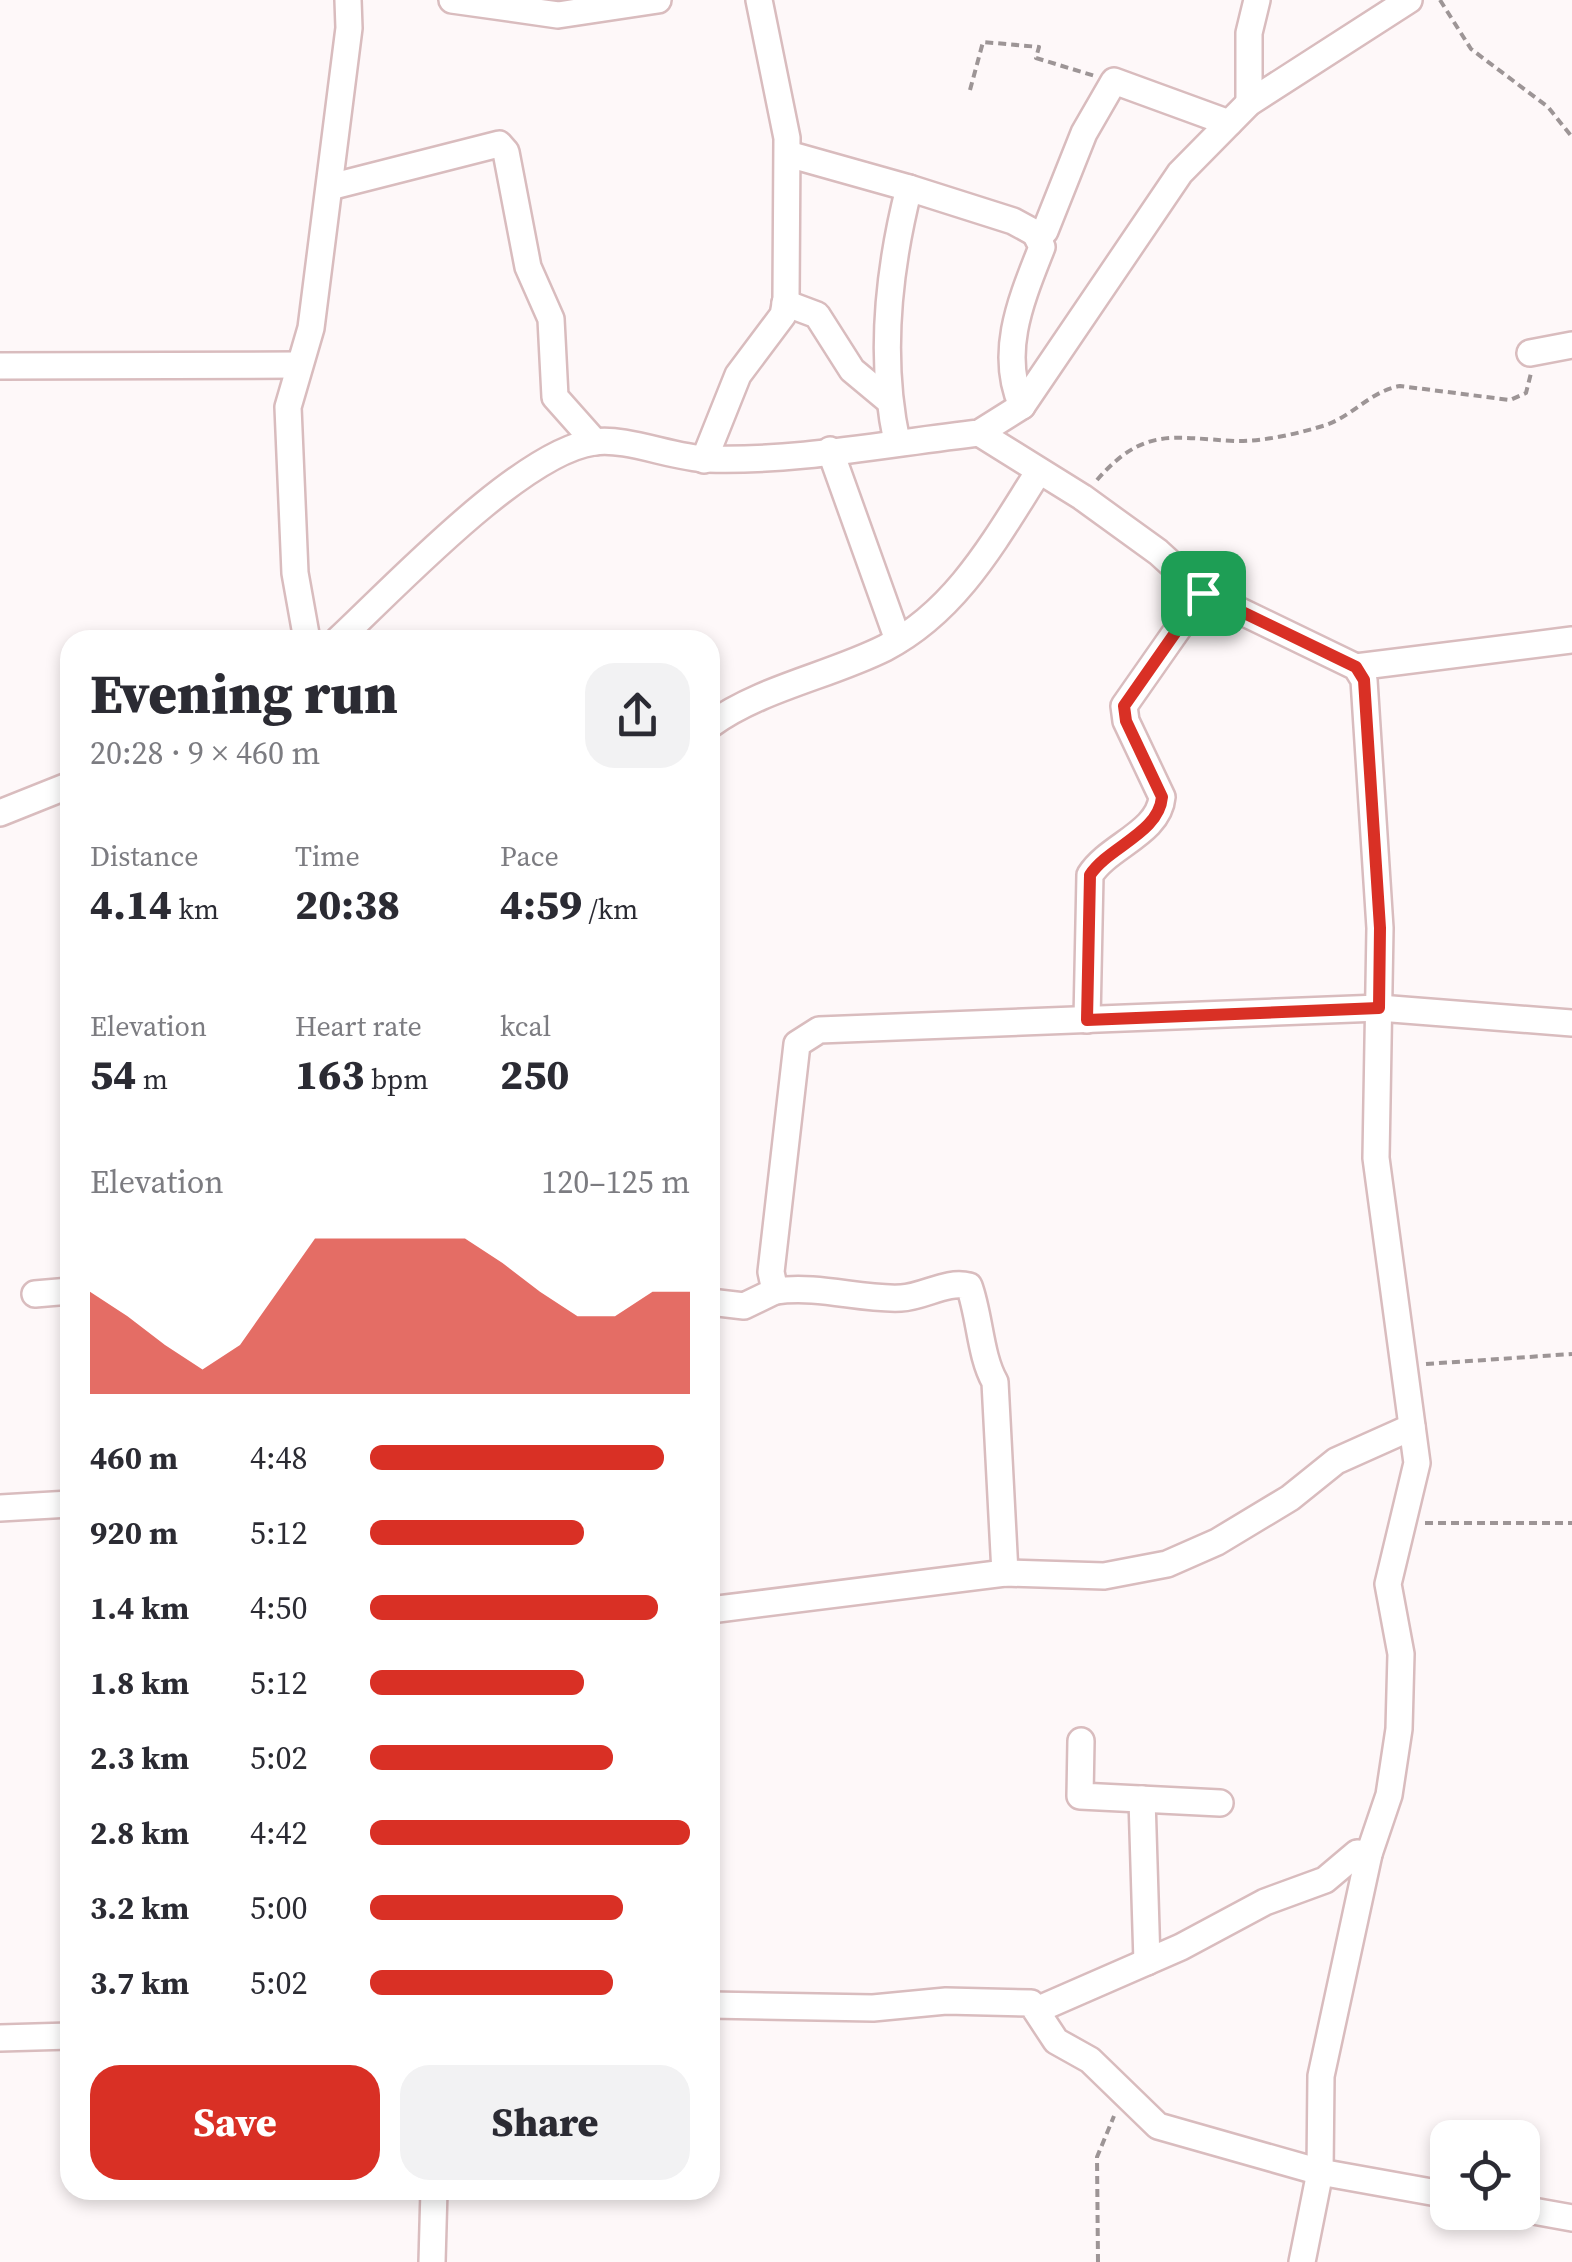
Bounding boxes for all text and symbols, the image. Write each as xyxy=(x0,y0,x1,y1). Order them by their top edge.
pin xyxy=(1161,551,1246,636)
icon: arrive xyxy=(1176,566,1231,621)
text: Evening run xyxy=(90,656,398,731)
button: share xyxy=(585,663,690,768)
text: 20:28 · 9 × 460 m xyxy=(90,731,320,775)
text: Distance xyxy=(90,837,199,875)
text: Time xyxy=(295,837,360,875)
text: Pace xyxy=(500,837,559,875)
text: 4.14 xyxy=(90,875,172,933)
text: 20:38 xyxy=(295,875,400,933)
text: 4:59 xyxy=(500,875,582,933)
text: km xyxy=(172,890,219,928)
text: /km xyxy=(582,890,638,928)
text: Elevation xyxy=(90,1007,207,1045)
text: Heart rate xyxy=(295,1007,422,1045)
text: kcal xyxy=(500,1007,551,1045)
text: 54 xyxy=(90,1045,136,1103)
text: 163 xyxy=(295,1045,364,1103)
text: 250 xyxy=(500,1045,569,1103)
text: m xyxy=(136,1060,168,1098)
text: bpm xyxy=(364,1060,428,1098)
text: Elevation xyxy=(90,1160,224,1204)
text: 120–125 m xyxy=(541,1160,690,1204)
text: 460 m xyxy=(90,1436,178,1480)
text: 4:48 xyxy=(250,1436,308,1480)
text: 920 m xyxy=(90,1511,178,1555)
text: 5:12 xyxy=(250,1511,308,1555)
text: 1.4 km xyxy=(90,1586,189,1630)
text: 4:50 xyxy=(250,1586,308,1630)
text: 1.8 km xyxy=(90,1661,189,1705)
text: 5:12 xyxy=(250,1661,308,1705)
text: 2.3 km xyxy=(90,1736,189,1780)
text: 5:02 xyxy=(250,1736,308,1780)
text: 2.8 km xyxy=(90,1811,189,1855)
text: 4:42 xyxy=(250,1811,308,1855)
text: 3.2 km xyxy=(90,1886,189,1930)
text: 5:00 xyxy=(250,1886,308,1930)
text: 3.7 km xyxy=(90,1961,189,2005)
text: 5:02 xyxy=(250,1961,308,2005)
button: Save xyxy=(90,2065,380,2180)
button: Share xyxy=(400,2065,690,2180)
map controls xyxy=(1430,2120,1540,2230)
button: locate xyxy=(1430,2120,1540,2230)

